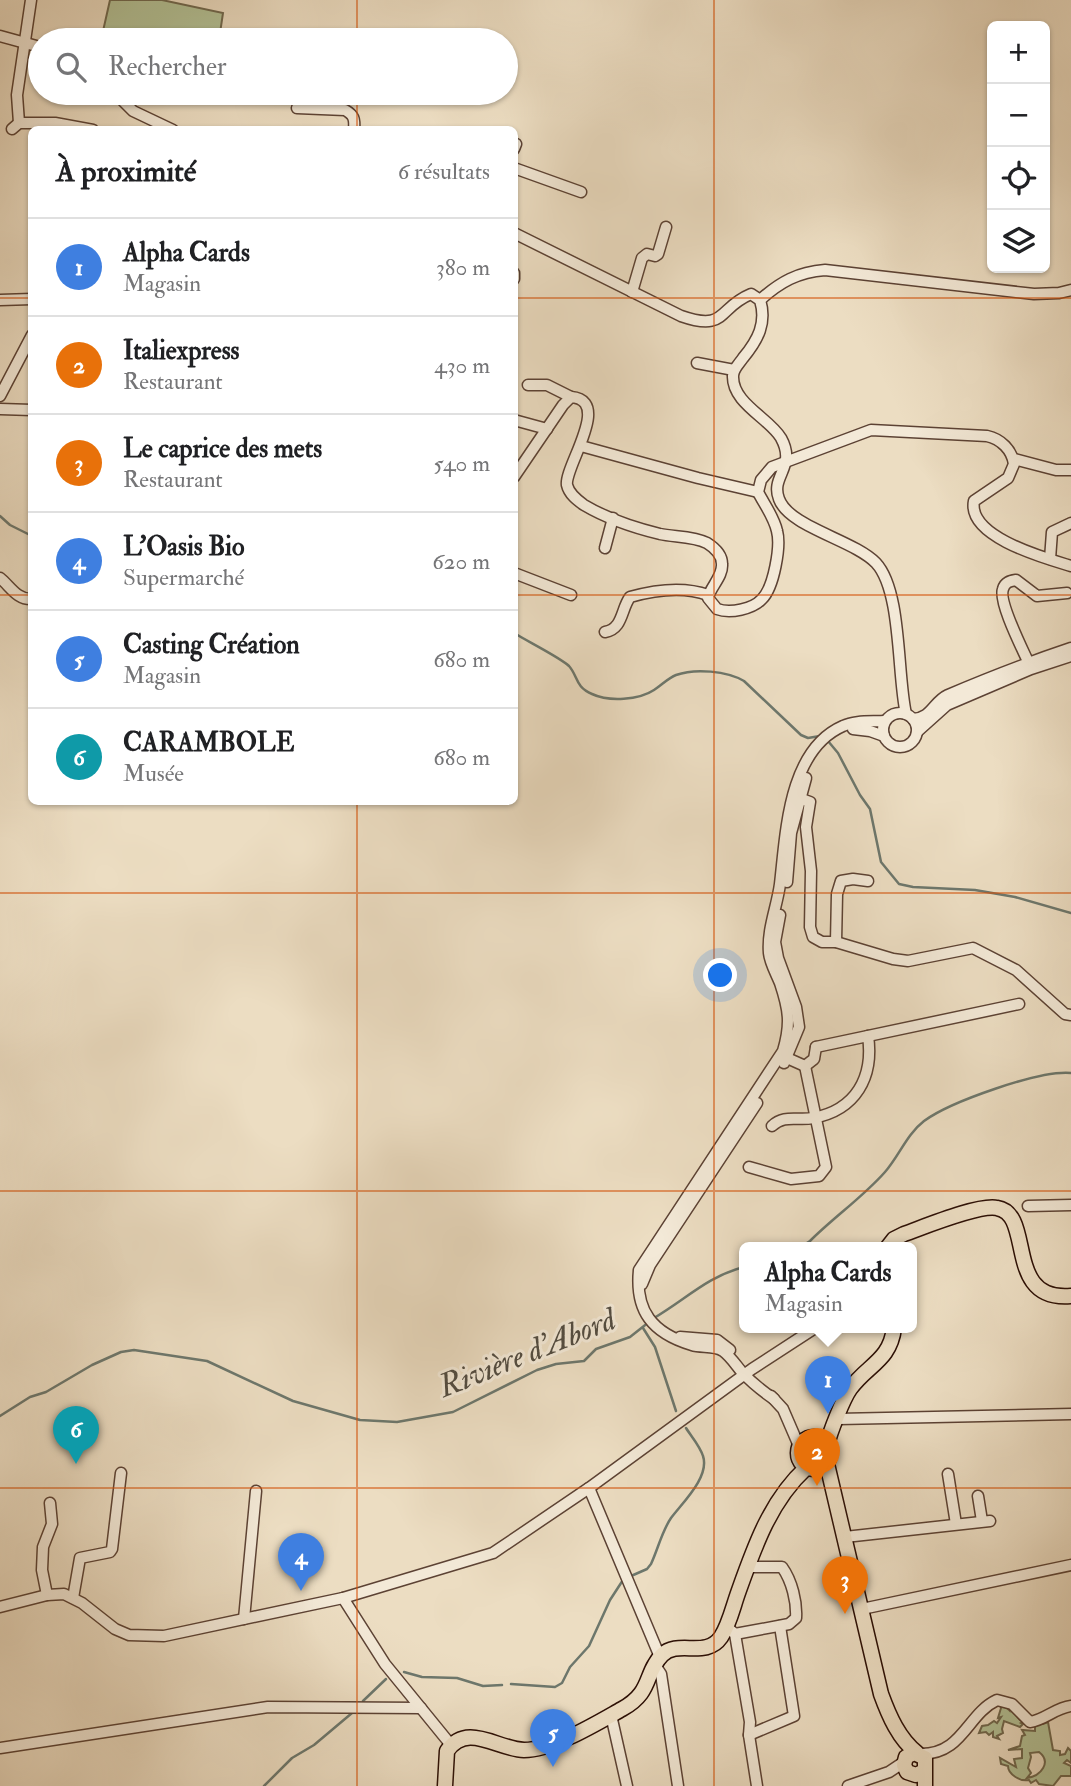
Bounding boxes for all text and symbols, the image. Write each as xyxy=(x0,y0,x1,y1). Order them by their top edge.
map controls xyxy=(987,21,1050,273)
button: + xyxy=(987,21,1050,84)
search box xyxy=(28,28,518,105)
icon: search xyxy=(52,48,90,86)
text: Rechercher xyxy=(108,51,227,83)
button: − xyxy=(987,84,1050,147)
button: locate xyxy=(987,147,1050,210)
text: À proximité xyxy=(56,153,196,190)
text: 6 résultats xyxy=(398,157,490,186)
button: layers xyxy=(987,210,1050,273)
text: Alpha Cards xyxy=(123,237,250,269)
text: 1 xyxy=(75,253,83,282)
text: 380 m xyxy=(436,253,490,282)
text: Magasin xyxy=(123,269,201,298)
text: Italiexpress xyxy=(123,335,240,367)
text: 2 xyxy=(73,351,85,380)
text: 430 m xyxy=(434,351,490,380)
text: Restaurant xyxy=(123,367,223,396)
text: Le caprice des mets xyxy=(123,433,322,465)
text: 3 xyxy=(75,449,83,478)
text: 540 m xyxy=(434,449,490,478)
text: Restaurant xyxy=(123,465,223,494)
text: L'Oasis Bio xyxy=(123,531,244,563)
text: 4 xyxy=(73,547,85,576)
text: 620 m xyxy=(432,547,490,576)
text: Supermarché xyxy=(123,563,244,592)
text: Casting Création xyxy=(123,629,300,661)
text: 5 xyxy=(74,645,84,674)
text: 680 m xyxy=(433,645,490,674)
text: Magasin xyxy=(123,661,201,690)
text: CARAMBOLE xyxy=(123,727,294,759)
text: 6 xyxy=(73,743,85,772)
text: 680 m xyxy=(433,743,490,772)
text: Musée xyxy=(123,759,184,788)
your location xyxy=(703,958,737,992)
popup xyxy=(739,1242,917,1333)
text: Alpha Cards xyxy=(765,1257,891,1289)
text: Magasin xyxy=(765,1289,843,1318)
water label: Rivière d'Abord xyxy=(432,1298,624,1407)
pin: 1 xyxy=(805,1356,851,1414)
pin: 6 xyxy=(53,1406,99,1464)
pin: 2 xyxy=(794,1428,840,1486)
pin: 4 xyxy=(278,1533,324,1591)
pin: 3 xyxy=(822,1556,868,1614)
pin: 5 xyxy=(530,1709,576,1767)

